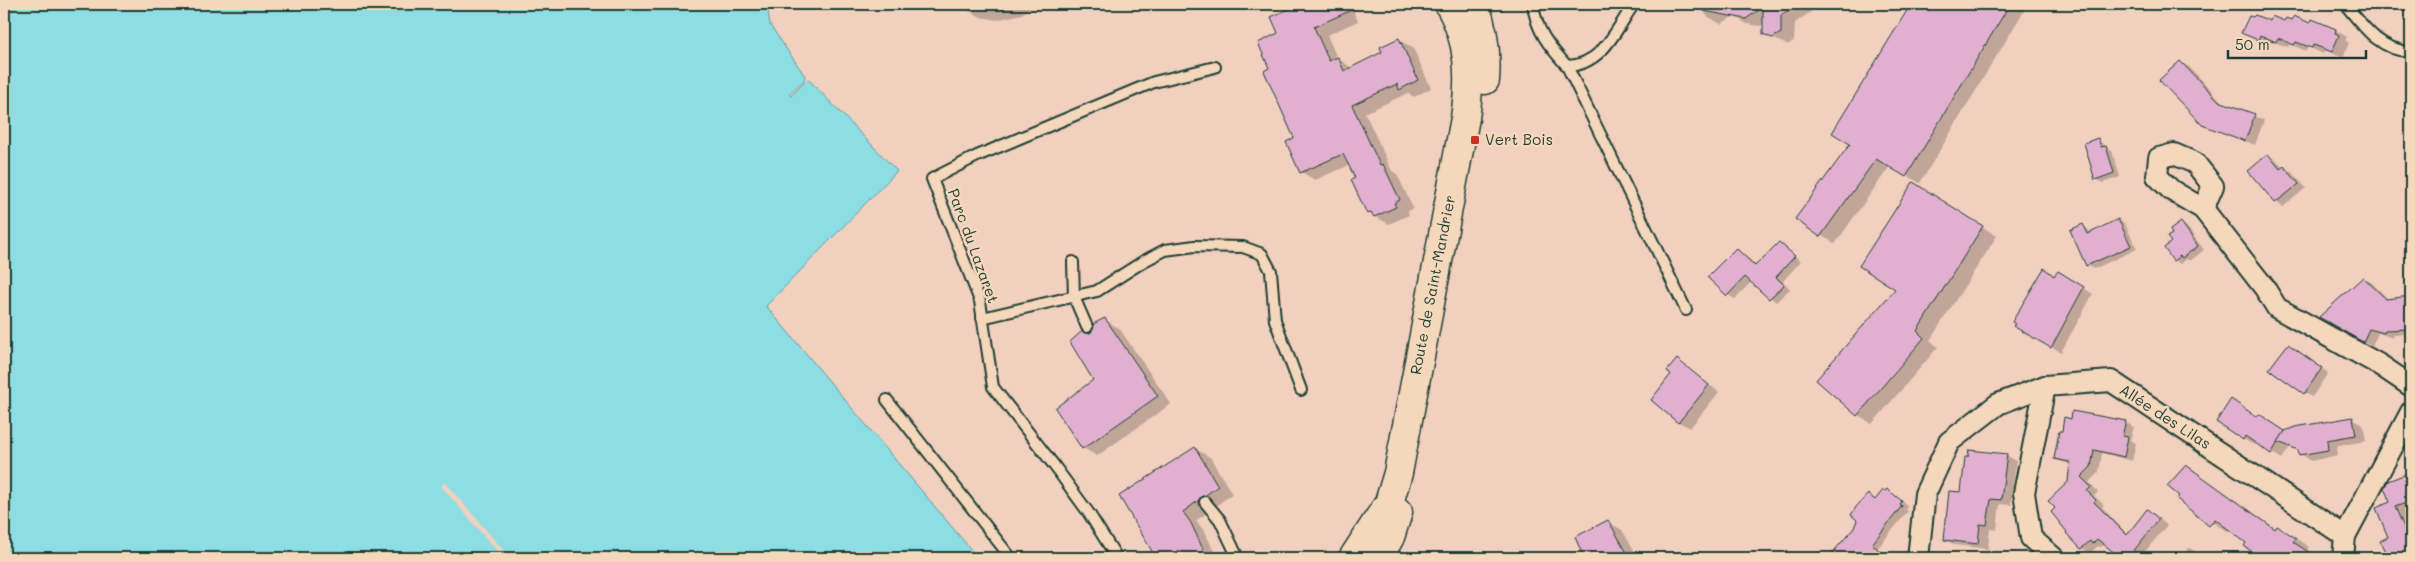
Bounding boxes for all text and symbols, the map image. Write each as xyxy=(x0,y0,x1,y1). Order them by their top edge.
scale bar xyxy=(2228,28,2365,60)
text: 50 m xyxy=(2235,34,2270,54)
place label: Vert Bois xyxy=(1485,129,1553,149)
marker: Vert Bois xyxy=(1469,134,1481,146)
street label: Parc du Lazaret xyxy=(944,186,1004,306)
street label: Route de Saint-Mandrier xyxy=(1405,193,1459,376)
street label: Allée des Lilas xyxy=(2116,379,2215,453)

